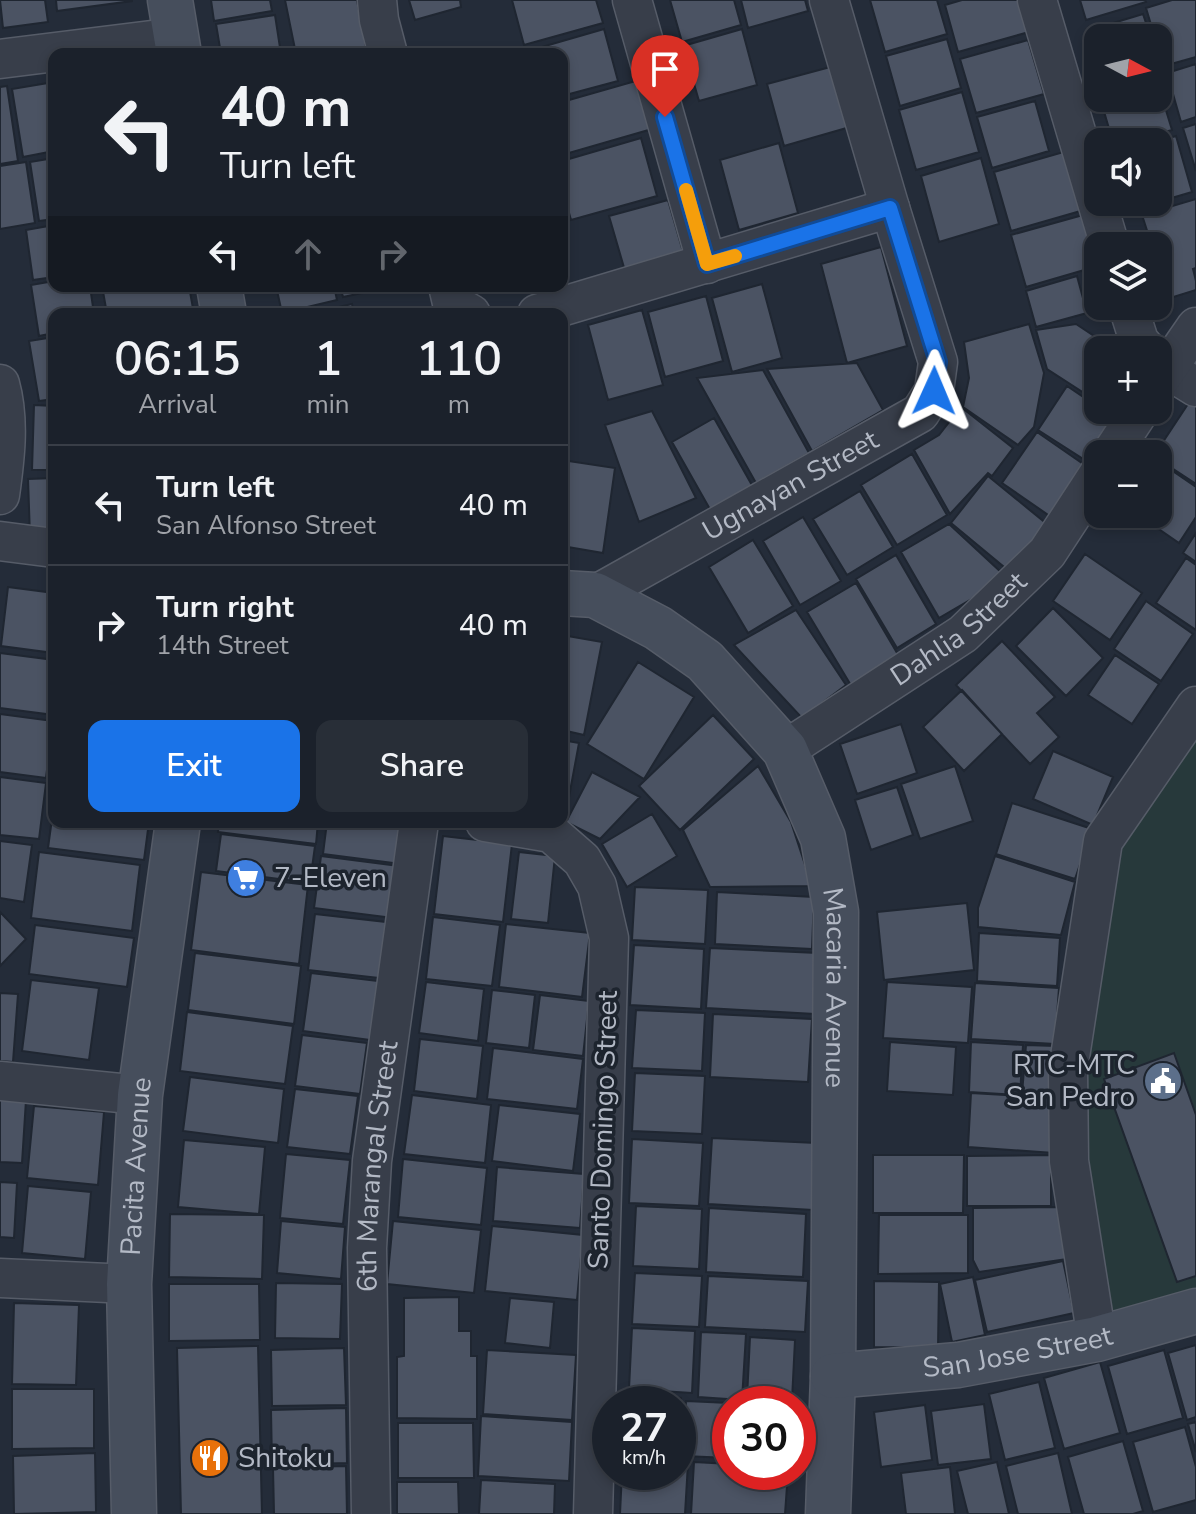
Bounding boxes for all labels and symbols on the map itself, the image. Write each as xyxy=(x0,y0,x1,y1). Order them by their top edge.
north arrow xyxy=(1084,24,1172,112)
pin xyxy=(631,35,699,117)
position arrow xyxy=(892,349,976,433)
street label: Ugnayan Street xyxy=(696,421,885,550)
street label: Dahlia Street xyxy=(883,563,1035,695)
supermarket icon: 7-Eleven xyxy=(225,857,267,899)
place label: 7-Eleven xyxy=(274,859,387,897)
street label: Macaria Avenue xyxy=(813,885,855,1088)
street label: Santo Domingo Street xyxy=(579,990,627,1270)
street label: 6th Marangal Street xyxy=(348,1038,407,1293)
place label: RTC-MTC San Pedro xyxy=(1006,1046,1135,1116)
public building icon: RTC-MTC San Pedro xyxy=(1142,1060,1184,1102)
street label: Pacita Avenue xyxy=(112,1075,161,1256)
street label: San Jose Street xyxy=(921,1317,1117,1387)
speed limit sign: 30 xyxy=(712,1386,816,1490)
restaurant icon: Shitoku xyxy=(189,1437,231,1479)
place label: Shitoku xyxy=(238,1439,333,1477)

